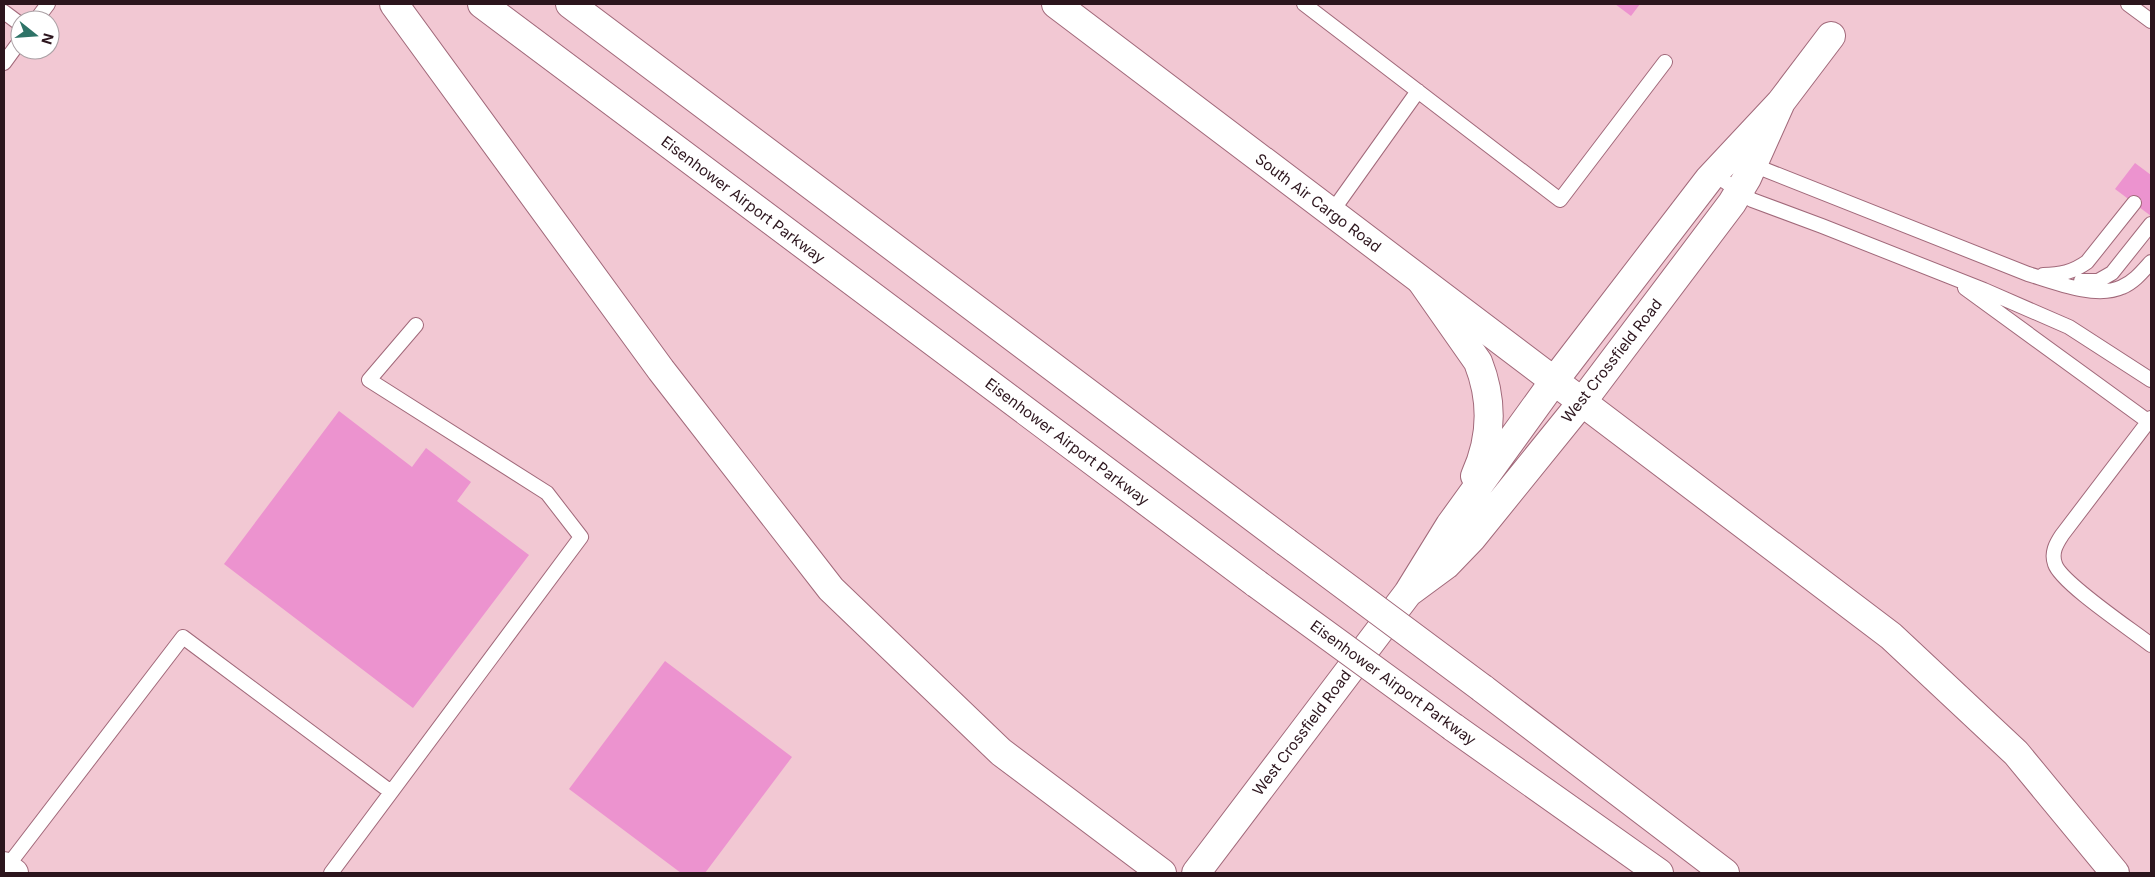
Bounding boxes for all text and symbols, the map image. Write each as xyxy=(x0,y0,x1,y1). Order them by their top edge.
north arrow xyxy=(10,10,60,60)
text: N xyxy=(38,31,58,47)
street label: Eisenhower Airport Parkway xyxy=(658,132,830,268)
street label: South Air Cargo Road xyxy=(1252,149,1385,256)
street label: West Crossfield Road xyxy=(1557,295,1666,426)
street label: Eisenhower Airport Parkway xyxy=(982,374,1154,510)
street label: Eisenhower Airport Parkway xyxy=(1307,616,1480,750)
street label: West Crossfield Road xyxy=(1248,666,1355,799)

